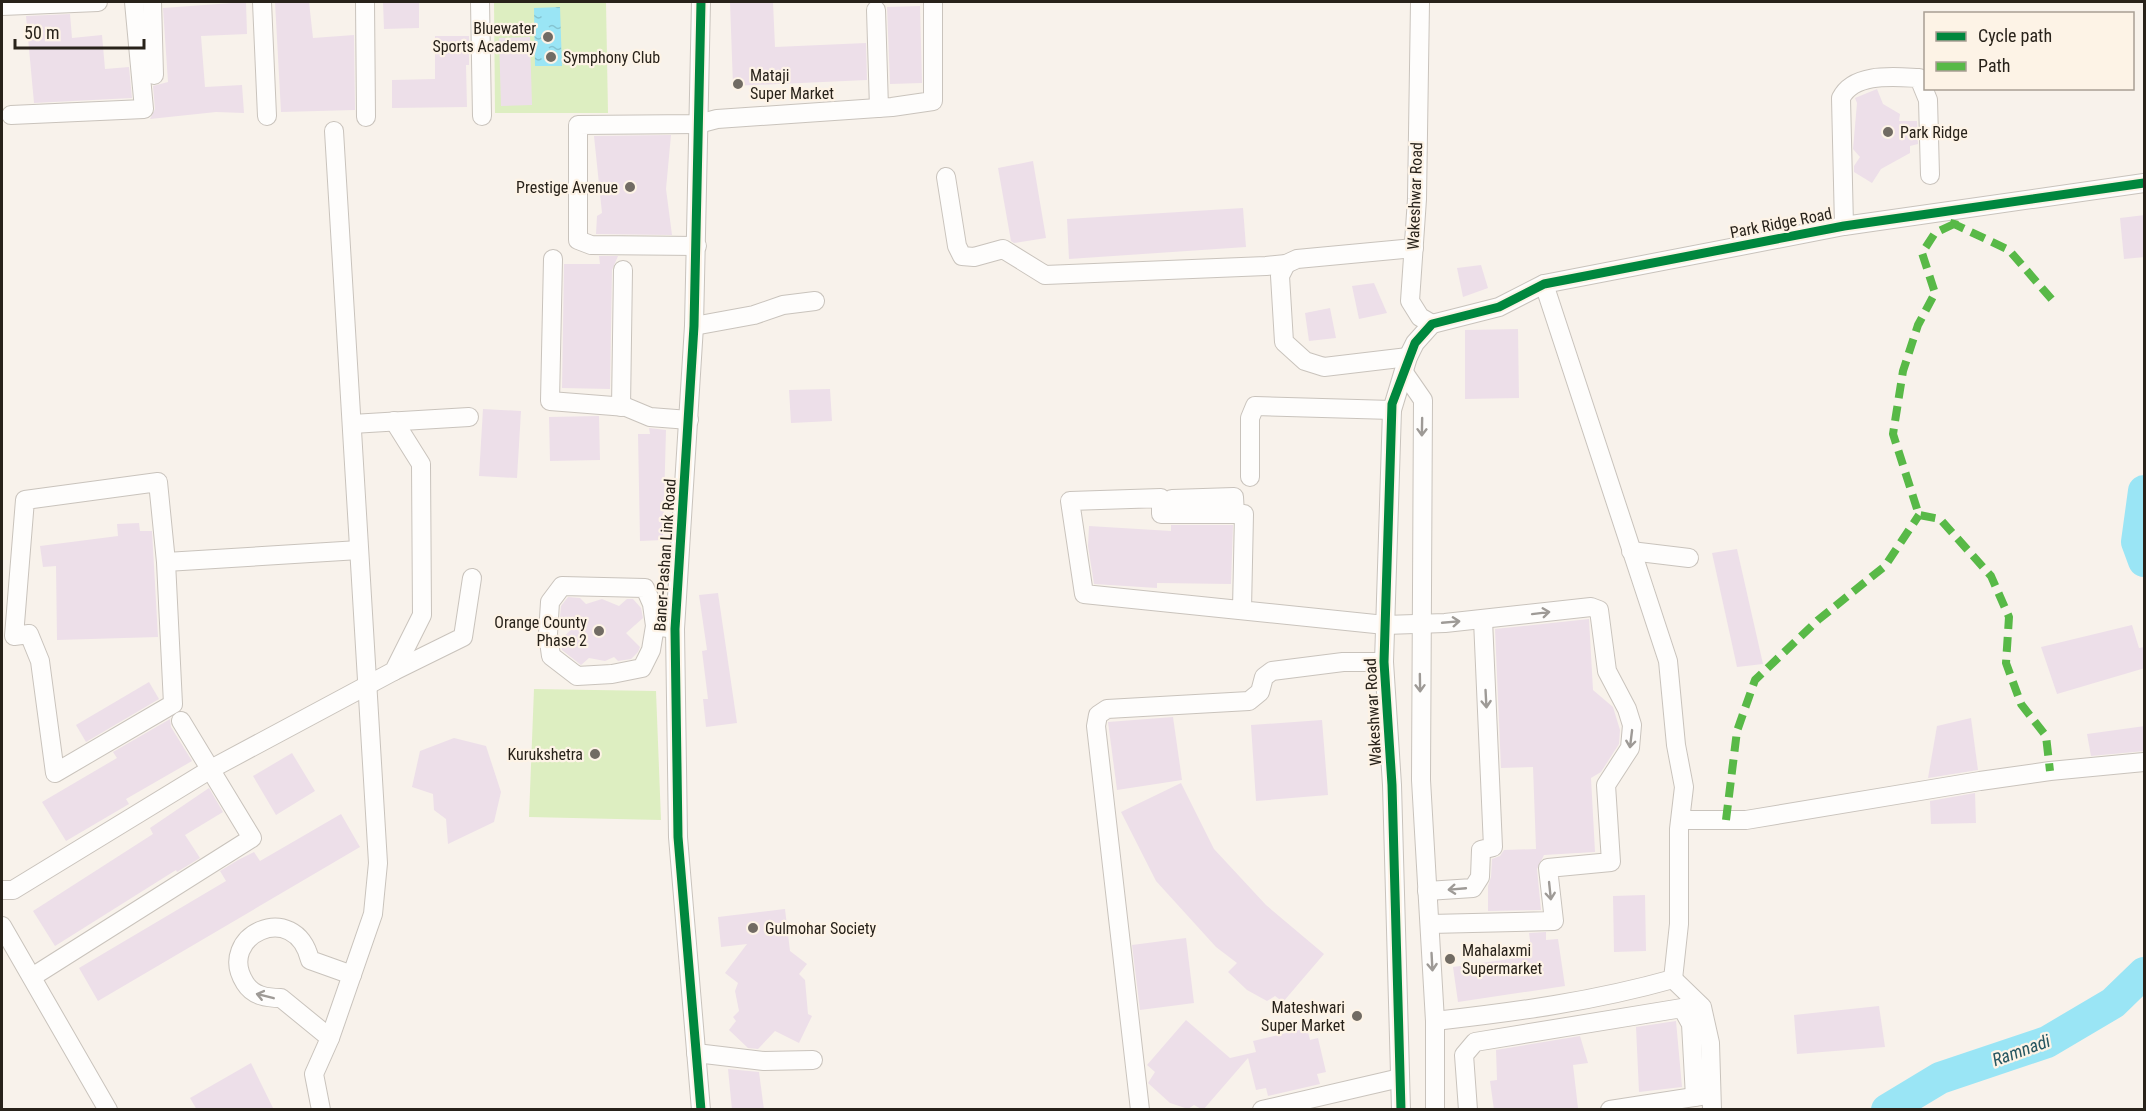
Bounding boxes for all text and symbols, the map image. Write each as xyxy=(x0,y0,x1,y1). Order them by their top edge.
scale bar xyxy=(15,12,144,50)
legend xyxy=(1924,12,2134,90)
place label: Bluewater Sports Academy xyxy=(432,19,536,56)
text: 50 m xyxy=(24,22,59,43)
text: Cycle path xyxy=(1978,25,2052,46)
marker: Bluewater Sports Academy xyxy=(541,30,555,44)
place label: Symphony Club xyxy=(563,48,660,67)
marker: Symphony Club xyxy=(544,50,558,64)
text: Path xyxy=(1978,55,2011,76)
place label: Mataji Super Market xyxy=(750,66,834,103)
marker: Mataji Super Market xyxy=(731,77,745,91)
place label: Park Ridge xyxy=(1900,123,1968,142)
marker: Park Ridge xyxy=(1881,125,1895,139)
street label: Wakeshwar Road xyxy=(1404,142,1426,250)
place label: Prestige Avenue xyxy=(516,178,618,197)
marker: Prestige Avenue xyxy=(623,180,637,194)
street label: Park Ridge Road xyxy=(1728,204,1834,242)
one-way arrow xyxy=(1416,416,1428,436)
street label: Baner-Pashan Link Road xyxy=(650,478,680,632)
one-way arrow xyxy=(1531,607,1550,618)
place label: Orange County Phase 2 xyxy=(494,613,587,650)
one-way arrow xyxy=(1441,617,1461,628)
marker: Orange County Phase 2 xyxy=(592,624,606,638)
street label: Wakeshwar Road xyxy=(1361,658,1385,766)
one-way arrow xyxy=(1415,673,1426,693)
one-way arrow xyxy=(1481,689,1492,709)
one-way arrow xyxy=(1625,729,1636,749)
place label: Kurukshetra xyxy=(507,745,583,764)
marker: Kurukshetra xyxy=(588,747,602,761)
one-way arrow xyxy=(1545,881,1556,900)
one-way arrow xyxy=(1448,884,1468,895)
place label: Gulmohar Society xyxy=(765,919,877,938)
marker: Gulmohar Society xyxy=(746,921,760,935)
place label: Mahalaxmi Supermarket xyxy=(1462,941,1542,978)
one-way arrow xyxy=(1426,951,1437,971)
marker: Mahalaxmi Supermarket xyxy=(1443,952,1457,966)
one-way arrow xyxy=(256,989,275,1001)
place label: Mateshwari Super Market xyxy=(1261,998,1345,1035)
marker: Mateshwari Super Market xyxy=(1350,1009,1364,1023)
water label: Ramnadi xyxy=(1989,1029,2054,1070)

